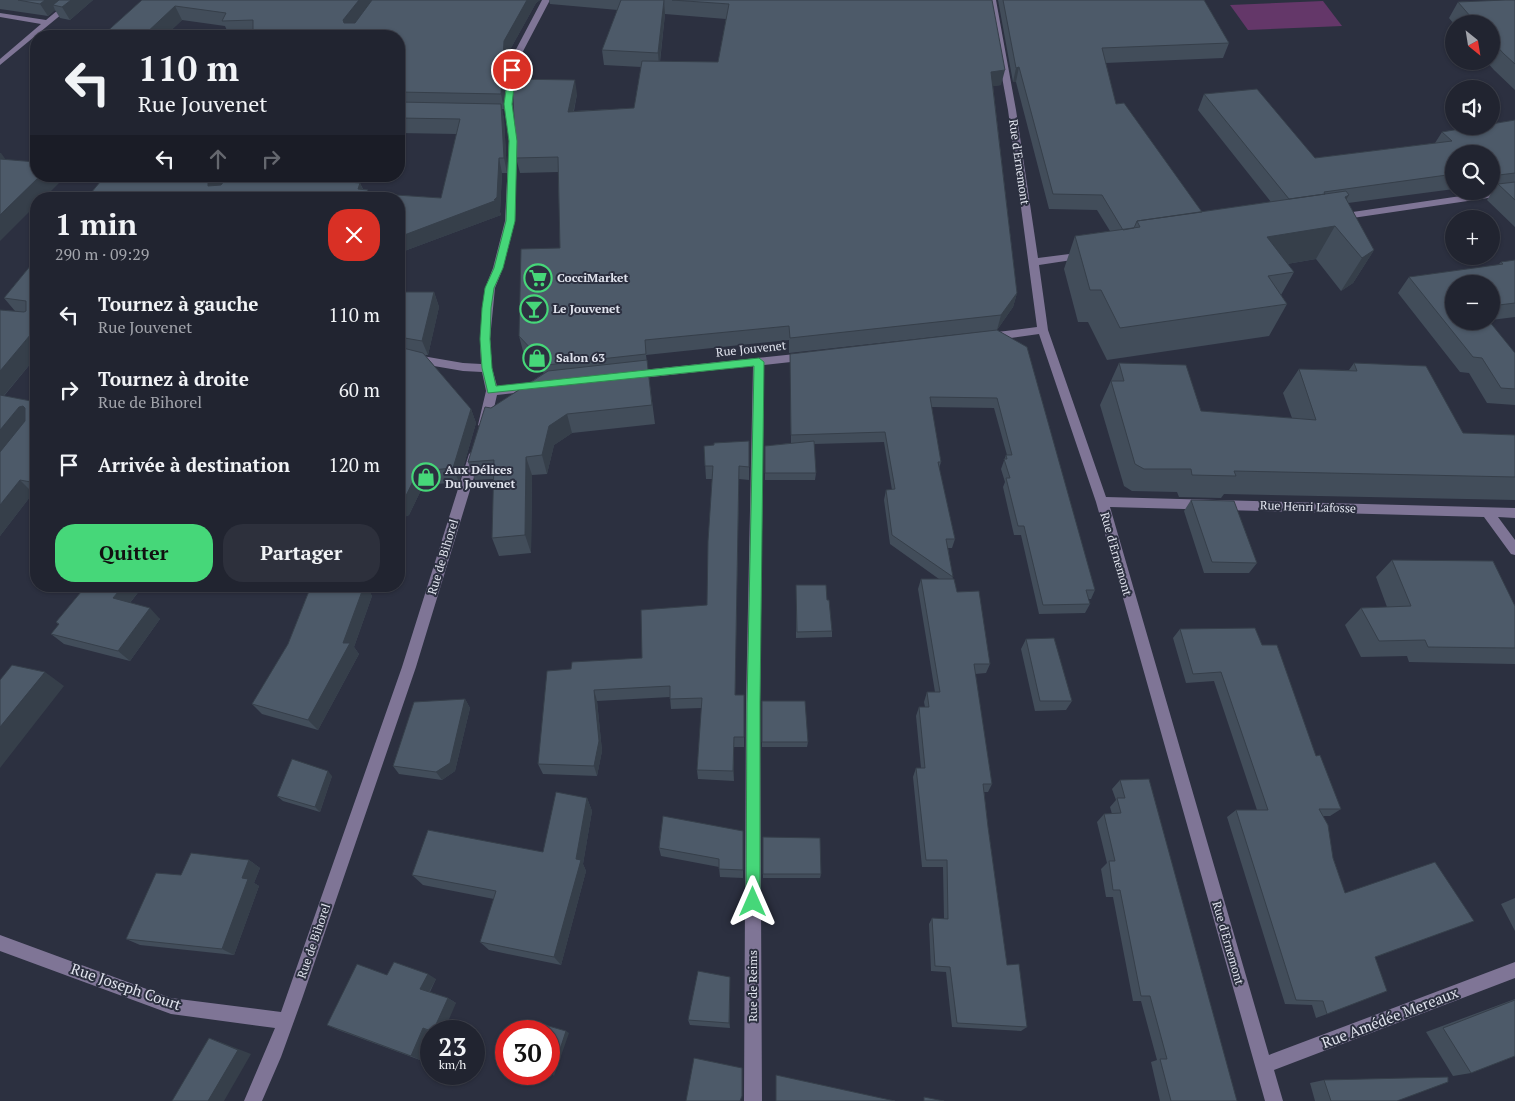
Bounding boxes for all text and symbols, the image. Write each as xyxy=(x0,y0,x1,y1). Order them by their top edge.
north arrow xyxy=(1445,15,1500,70)
map controls xyxy=(1445,15,1500,330)
text: 110 m xyxy=(138,45,239,91)
pin xyxy=(491,49,533,91)
icon: left xyxy=(55,50,120,115)
icon: arrive xyxy=(498,56,526,84)
button: sound xyxy=(1445,80,1500,135)
text: Rue Jouvenet xyxy=(138,89,267,118)
street label: Rue d'Ernemont xyxy=(1006,118,1033,206)
icon: left xyxy=(151,145,179,173)
icon: ahead xyxy=(204,145,232,173)
icon: right xyxy=(257,145,285,173)
button: search xyxy=(1445,145,1500,200)
text: 1 min xyxy=(55,204,137,244)
button: close xyxy=(328,209,380,261)
button: + xyxy=(1445,210,1500,265)
text: 290 m · 09:29 xyxy=(55,243,149,265)
supermarket icon: CocciMarket xyxy=(523,263,553,293)
place label: CocciMarket xyxy=(557,270,628,285)
button: − xyxy=(1445,275,1500,330)
text: Tournez à gauche xyxy=(98,291,259,316)
bar icon: Le Jouvenet xyxy=(519,294,549,324)
icon: left xyxy=(55,301,83,329)
place label: Le Jouvenet xyxy=(553,301,621,316)
text: 110 m xyxy=(329,302,380,327)
text: Rue Jouvenet xyxy=(98,316,192,338)
street label: Rue Jouvenet xyxy=(715,337,787,360)
shop icon: Salon 63 xyxy=(522,343,552,373)
place label: Salon 63 xyxy=(556,350,605,365)
text: Tournez à droite xyxy=(98,366,249,391)
icon: right xyxy=(55,376,83,404)
text: 60 m xyxy=(339,377,380,402)
text: Rue de Bihorel xyxy=(98,391,202,413)
icon: arrive xyxy=(55,451,83,479)
text: Arrivée à destination xyxy=(98,452,290,477)
text: 120 m xyxy=(329,452,380,477)
shop icon: Aux Délices Du Jouvenet xyxy=(411,462,441,492)
place label: Aux Délices Du Jouvenet xyxy=(445,462,515,491)
street label: Rue Henri Lafosse xyxy=(1260,497,1356,516)
street label: Rue d'Ernemont xyxy=(1097,510,1136,598)
street label: Rue de Bihorel xyxy=(424,517,461,596)
button: Quitter xyxy=(55,524,213,582)
button: Partager xyxy=(223,524,380,582)
position arrow xyxy=(726,875,778,927)
street label: Rue d'Ernemont xyxy=(1209,899,1248,987)
street label: Rue de Bihorel xyxy=(294,901,333,980)
street label: Rue de Reims xyxy=(745,950,760,1022)
street label: Rue Joseph Court xyxy=(69,958,184,1014)
street label: Rue Amédée Mereaux xyxy=(1319,982,1461,1052)
speed limit sign: 30 xyxy=(495,1020,560,1085)
text: 23 xyxy=(438,1030,467,1063)
text: km/h xyxy=(439,1057,466,1072)

